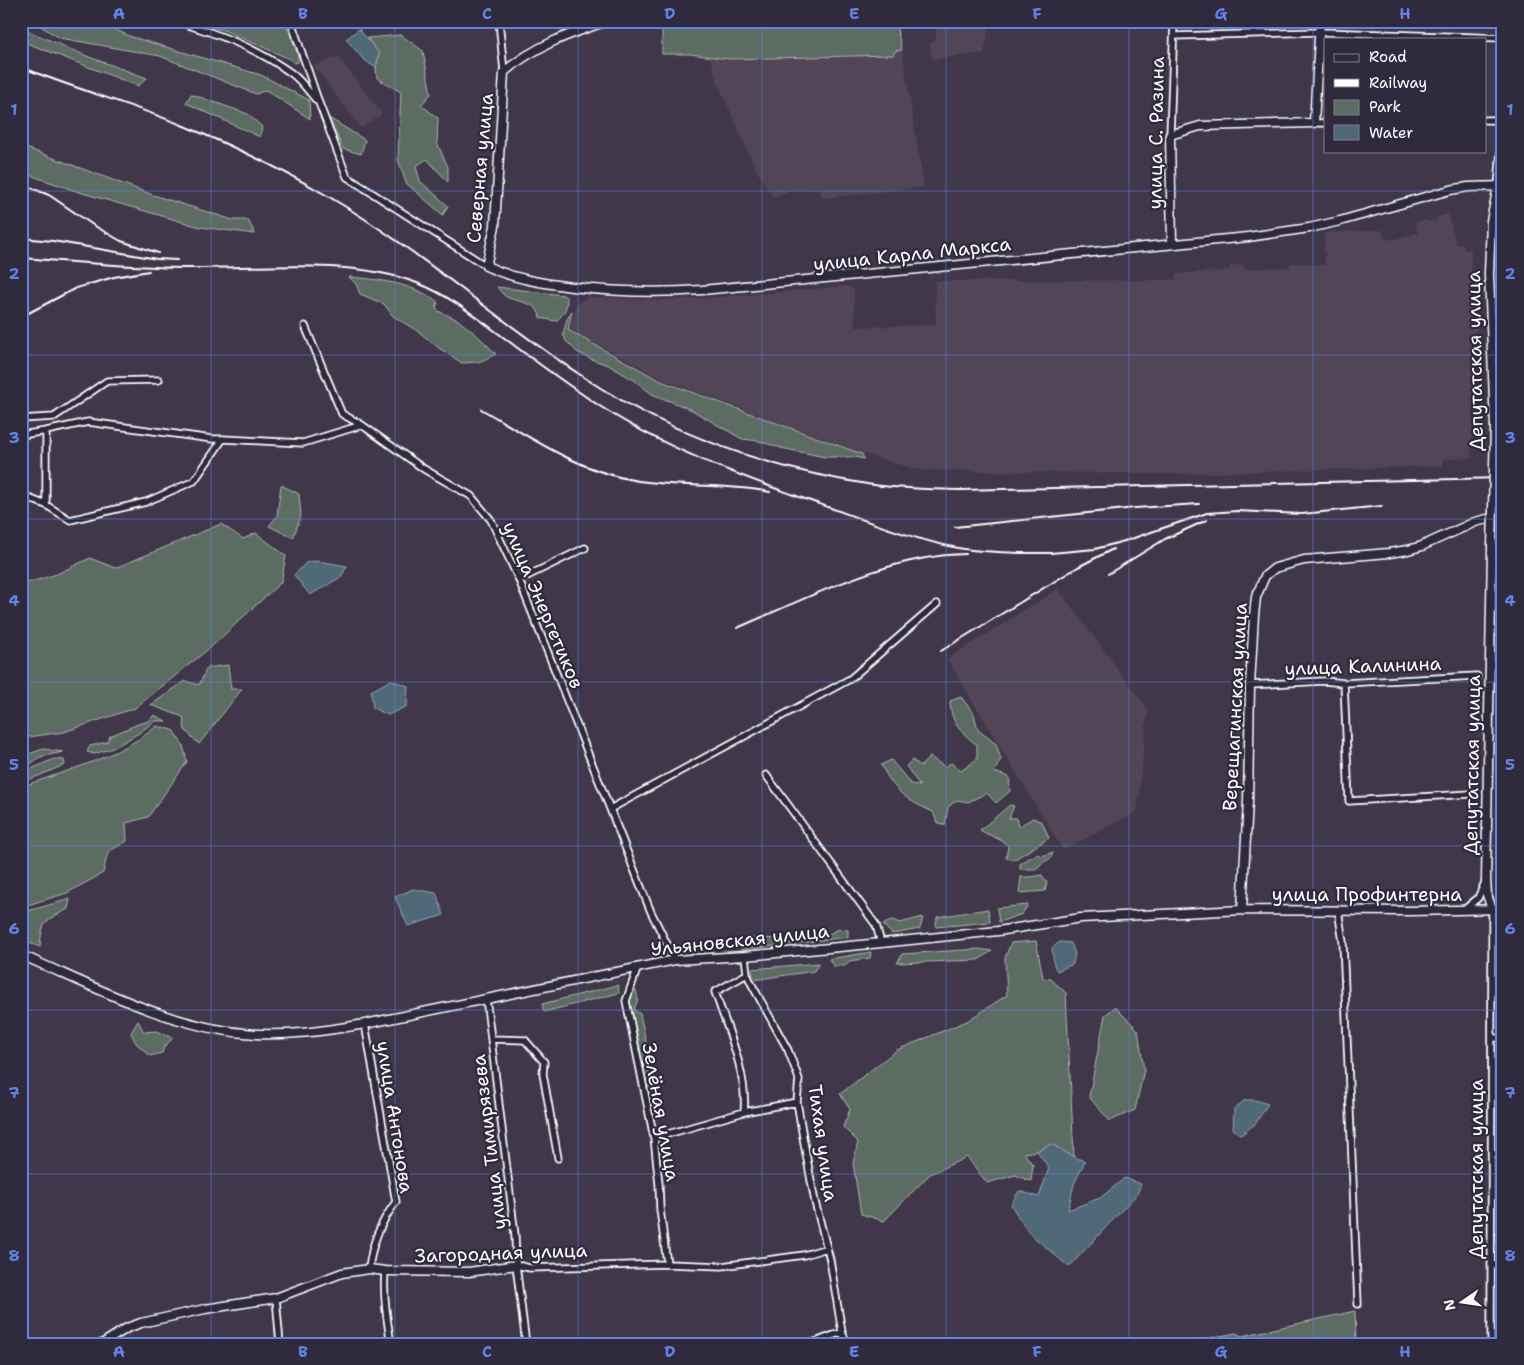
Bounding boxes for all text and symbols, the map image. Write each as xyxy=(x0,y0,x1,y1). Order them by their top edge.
text: A xyxy=(113,3,125,24)
text: B xyxy=(298,3,308,24)
text: C xyxy=(482,3,492,24)
text: D xyxy=(664,3,676,24)
text: E xyxy=(849,3,859,24)
text: F xyxy=(1032,3,1042,24)
text: G xyxy=(1215,3,1228,24)
text: H xyxy=(1399,3,1411,24)
legend xyxy=(1324,38,1486,152)
text: Road xyxy=(1369,47,1407,67)
street label: улица С. Разина xyxy=(1142,56,1170,210)
text: Railway xyxy=(1369,73,1427,93)
street label: Северная улица xyxy=(461,92,499,244)
text: Park xyxy=(1369,97,1401,117)
text: 1 xyxy=(10,99,18,120)
text: 1 xyxy=(1506,99,1514,120)
text: Water xyxy=(1369,123,1413,143)
street label: улица Карла Маркса xyxy=(812,231,1012,277)
text: 2 xyxy=(8,263,20,284)
text: 2 xyxy=(1504,263,1516,284)
street label: Депутатская улица xyxy=(1461,271,1489,451)
text: 3 xyxy=(8,427,20,448)
text: 3 xyxy=(1504,427,1516,448)
street label: улица Энергетиков xyxy=(497,518,589,692)
text: 4 xyxy=(8,590,20,611)
text: 4 xyxy=(1504,590,1516,611)
street label: Верещагинская улица xyxy=(1217,602,1253,812)
street label: улица Калинина xyxy=(1284,651,1442,681)
street label: Депутатская улица xyxy=(1458,675,1486,855)
text: 5 xyxy=(9,754,19,775)
text: 5 xyxy=(1505,754,1515,775)
street label: улица Профинтерна xyxy=(1272,882,1462,907)
text: 6 xyxy=(8,918,20,939)
street label: Ульяновская улица xyxy=(649,918,831,962)
text: 6 xyxy=(1504,918,1516,939)
street label: улица Антонова xyxy=(371,1039,419,1195)
street label: Зелёная улица xyxy=(637,1041,686,1183)
street label: улица Тимирязева xyxy=(466,1053,512,1231)
street label: Депутатская улица xyxy=(1464,1079,1489,1259)
text: 7 xyxy=(8,1082,20,1103)
text: 7 xyxy=(1504,1082,1516,1103)
street label: Тихая улица xyxy=(802,1083,844,1203)
street label: Загородная улица xyxy=(414,1237,588,1269)
text: 8 xyxy=(8,1245,20,1266)
text: 8 xyxy=(1504,1245,1516,1266)
north arrow xyxy=(1436,1278,1486,1328)
text: N xyxy=(1439,1297,1459,1312)
text: A xyxy=(113,1341,125,1362)
text: B xyxy=(298,1341,308,1362)
text: C xyxy=(482,1341,492,1362)
text: D xyxy=(664,1341,676,1362)
text: E xyxy=(849,1341,859,1362)
text: F xyxy=(1032,1341,1042,1362)
text: G xyxy=(1215,1341,1228,1362)
text: H xyxy=(1399,1341,1411,1362)

